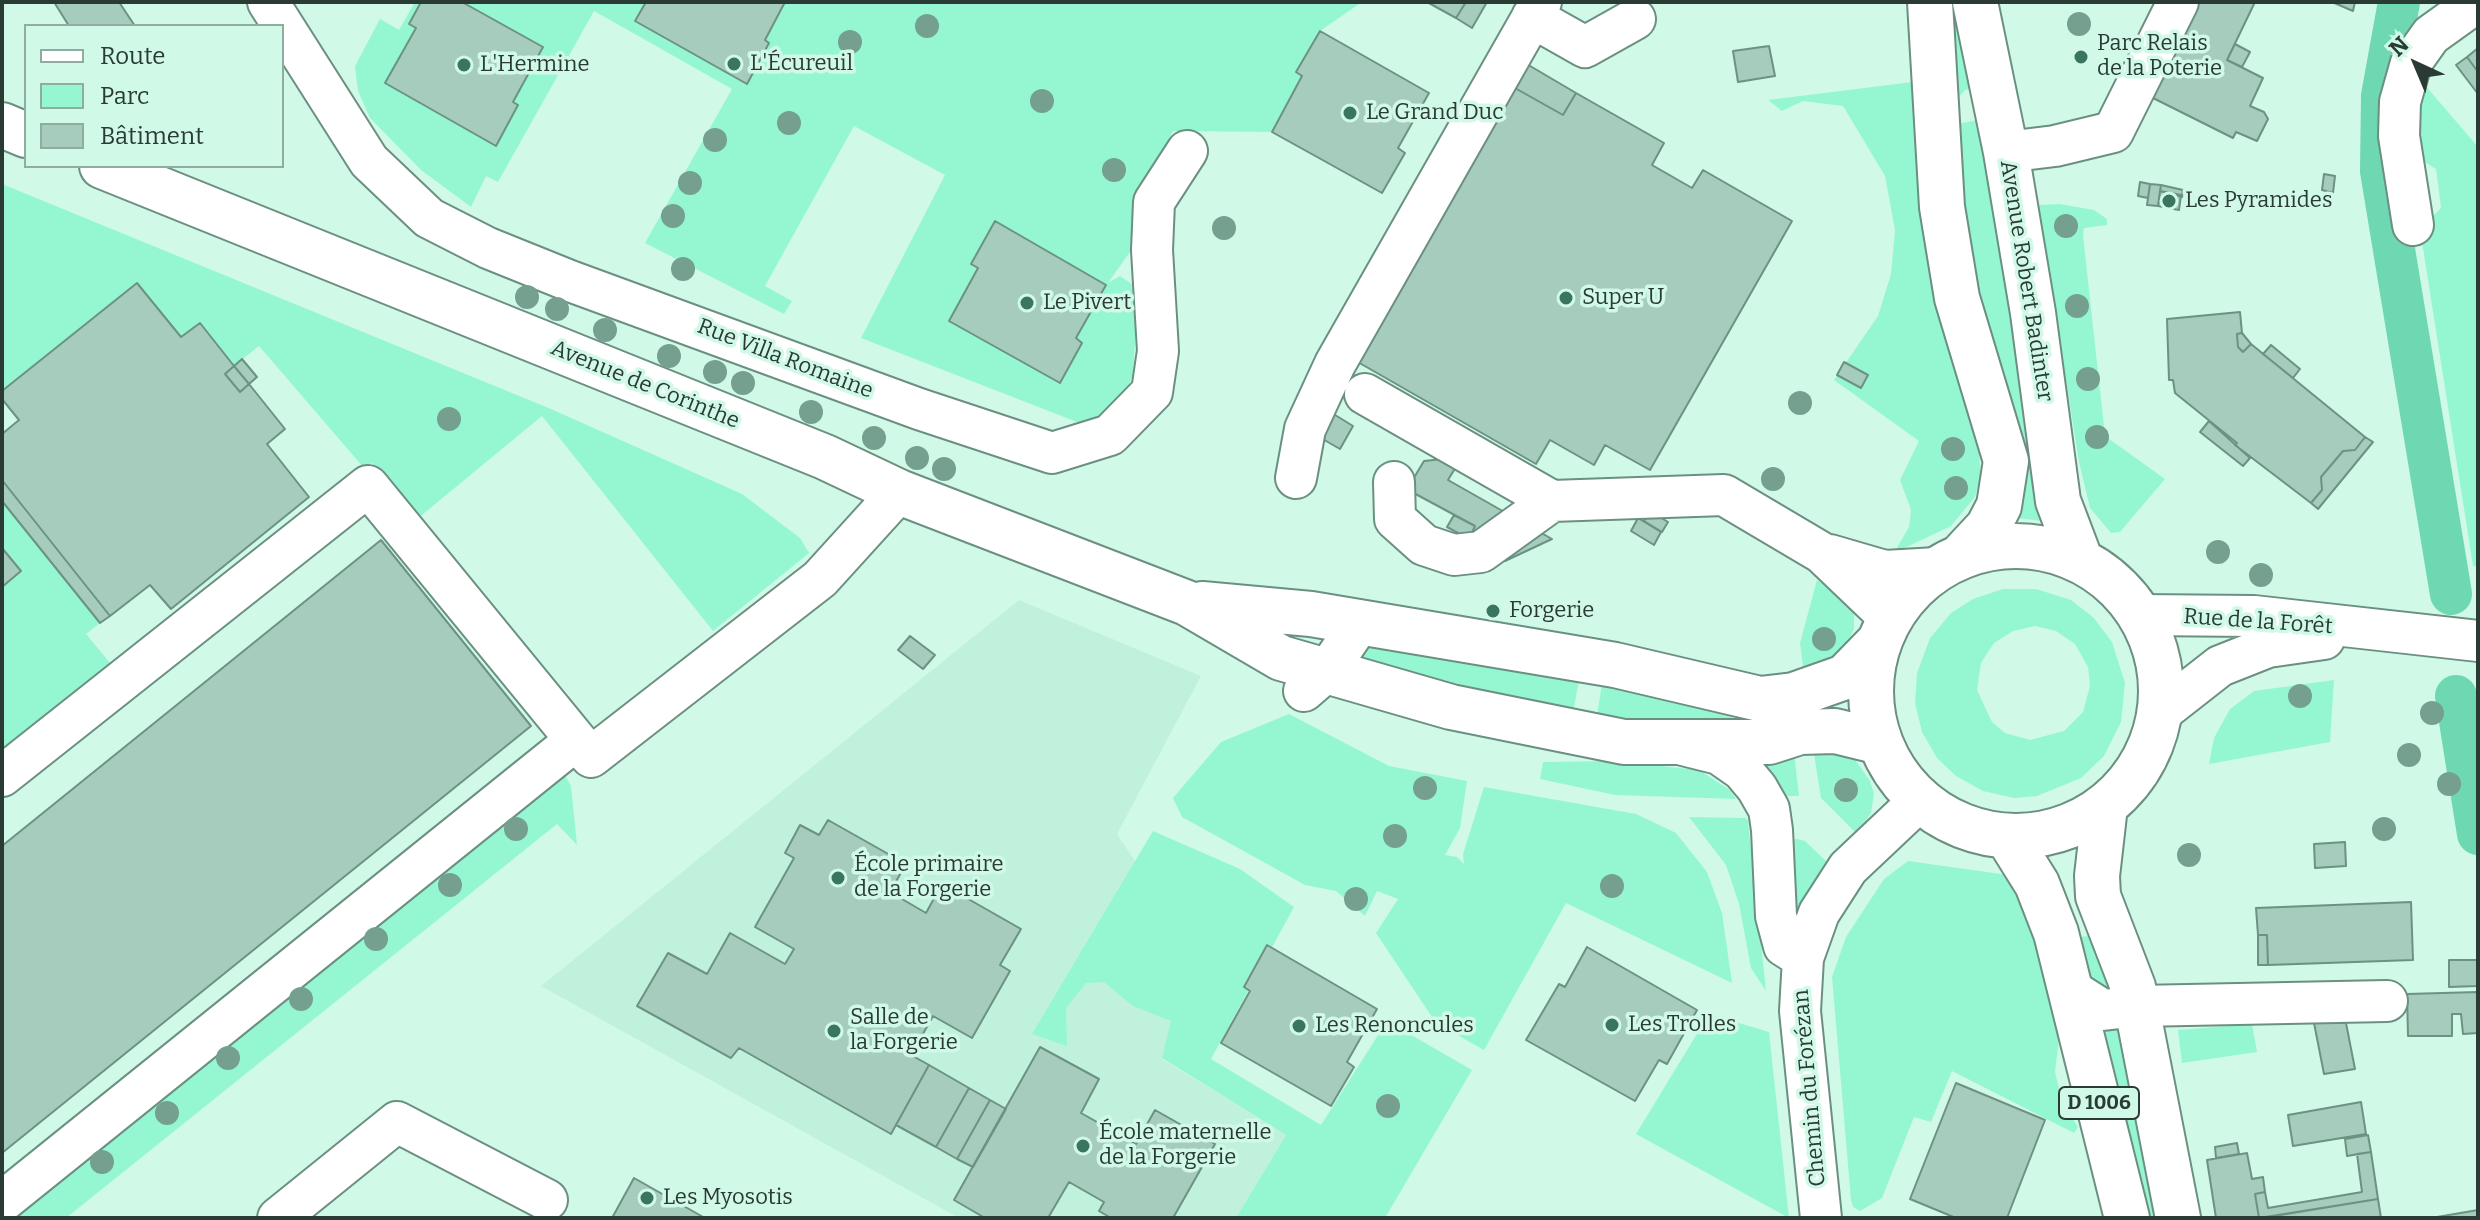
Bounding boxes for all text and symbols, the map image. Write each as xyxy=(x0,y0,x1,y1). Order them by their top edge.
legend xyxy=(24,24,284,168)
north arrow xyxy=(2376,24,2456,104)
place label: Parc Relais de la Poterie xyxy=(2097,31,2222,82)
text: N xyxy=(2383,31,2414,62)
text: Route xyxy=(100,42,165,70)
marker: Parc Relais de la Poterie xyxy=(2072,48,2090,66)
place label: L'Écureuil xyxy=(750,51,853,77)
place label: L'Hermine xyxy=(480,52,589,78)
marker: L'Écureuil xyxy=(725,55,743,73)
marker: L'Hermine xyxy=(455,56,473,74)
text: Parc xyxy=(100,82,149,110)
place label: Le Grand Duc xyxy=(1366,100,1503,126)
marker: Le Grand Duc xyxy=(1341,104,1359,122)
text: Bâtiment xyxy=(100,122,204,150)
street label: Avenue Robert Badinter xyxy=(1994,158,2058,404)
place label: Les Pyramides xyxy=(2185,188,2332,214)
marker: Les Pyramides xyxy=(2160,192,2178,210)
place label: Super U xyxy=(1582,285,1664,311)
marker: Super U xyxy=(1557,289,1575,307)
place label: Le Pivert xyxy=(1043,290,1131,316)
marker: Le Pivert xyxy=(1018,294,1036,312)
street label: Rue Villa Romaine xyxy=(693,313,877,405)
street label: Avenue de Corinthe xyxy=(547,335,743,435)
place label: Forgerie xyxy=(1509,598,1594,624)
marker: Forgerie xyxy=(1484,602,1502,620)
street label: Rue de la Forêt xyxy=(2183,604,2333,640)
place label: École primaire de la Forgerie xyxy=(854,852,1004,904)
marker: École primaire de la Forgerie xyxy=(829,869,847,887)
street label: Chemin du Forézan xyxy=(1788,988,1832,1188)
place label: Salle de la Forgerie xyxy=(850,1005,958,1056)
place label: Les Trolles xyxy=(1628,1012,1736,1038)
place label: Les Renoncules xyxy=(1315,1013,1474,1039)
marker: Les Trolles xyxy=(1603,1016,1621,1034)
marker: Les Renoncules xyxy=(1290,1017,1308,1035)
marker: Salle de la Forgerie xyxy=(825,1022,843,1040)
road number: D 1006 xyxy=(2059,1087,2139,1119)
place label: École maternelle de la Forgerie xyxy=(1099,1120,1271,1172)
marker: École maternelle de la Forgerie xyxy=(1074,1137,1092,1155)
place label: Les Myosotis xyxy=(663,1185,793,1211)
marker: Les Myosotis xyxy=(638,1189,656,1207)

